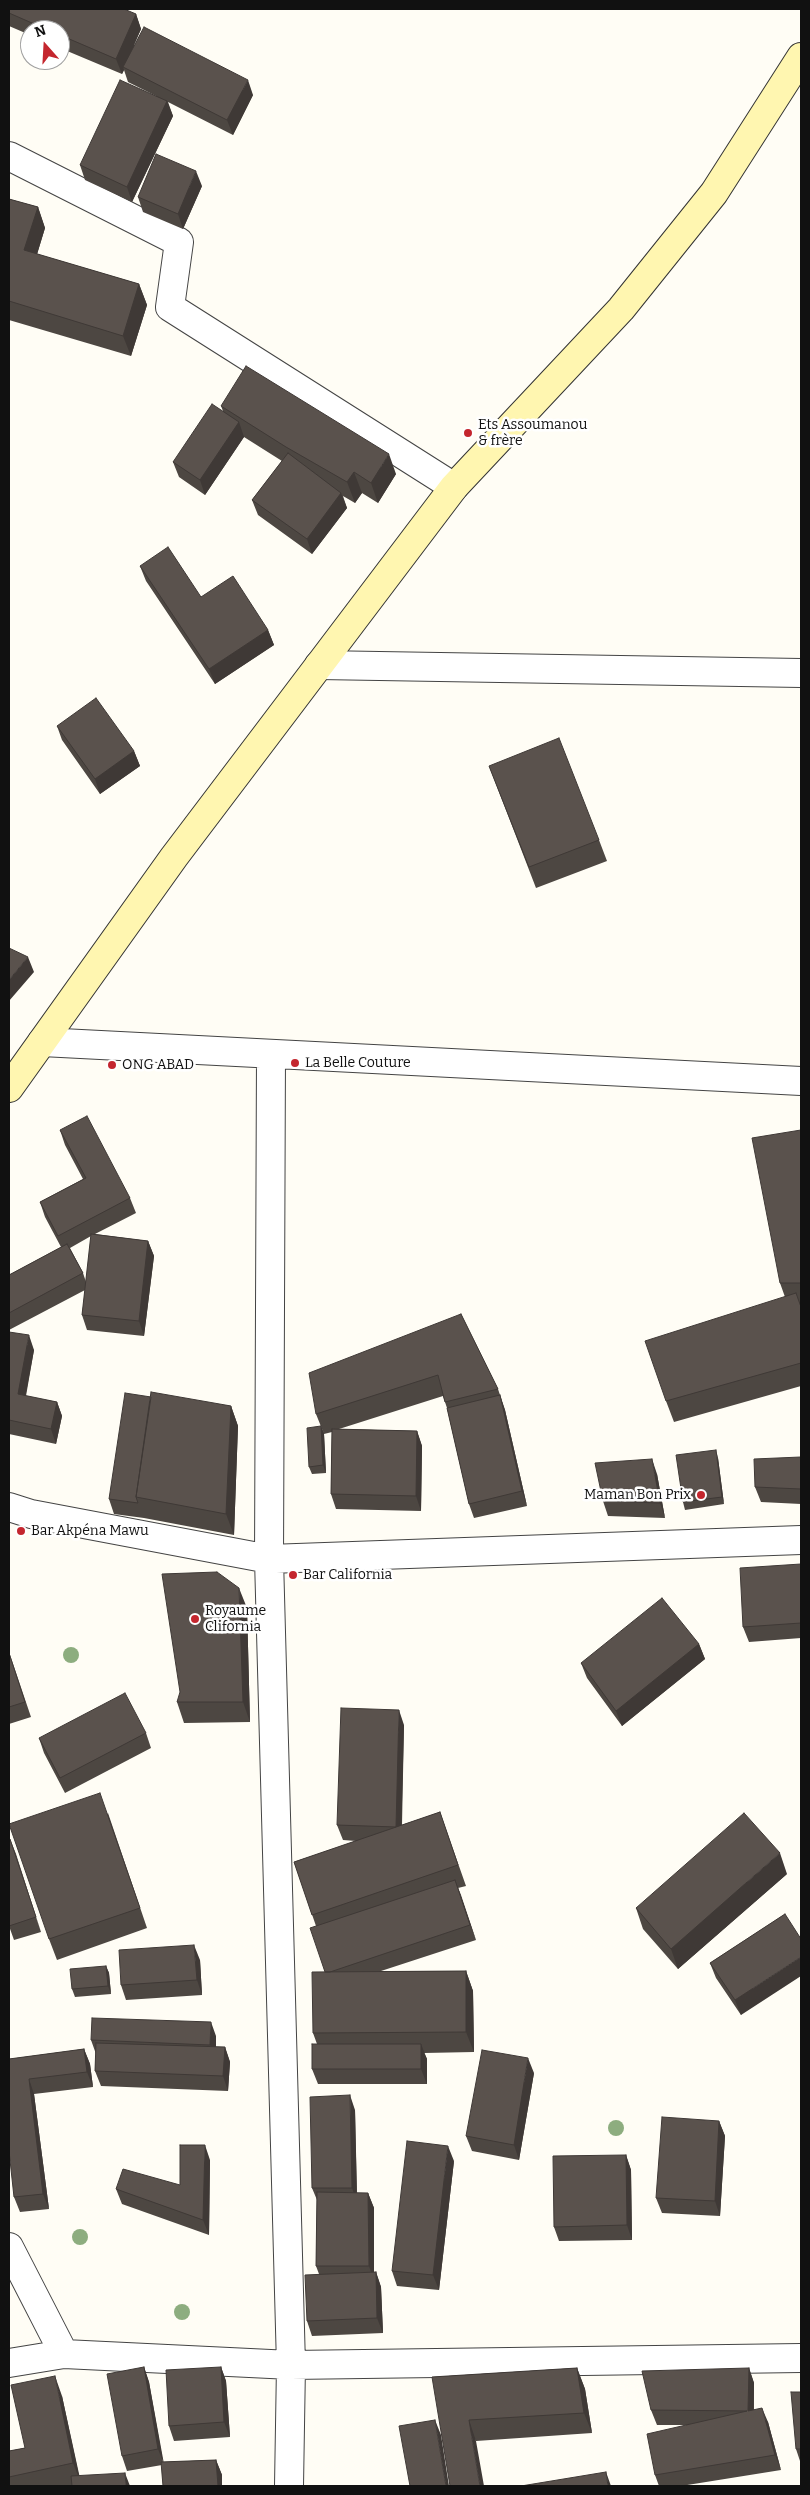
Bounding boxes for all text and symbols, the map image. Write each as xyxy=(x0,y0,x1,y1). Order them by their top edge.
north arrow xyxy=(20,20,70,70)
text: N xyxy=(32,21,48,41)
place label: Ets Assoumanou & frère xyxy=(478,417,587,450)
marker: Ets Assoumanou & frère xyxy=(462,427,474,439)
place label: La Belle Couture xyxy=(305,1055,411,1071)
place label: ONG ABAD xyxy=(122,1057,194,1073)
marker: La Belle Couture xyxy=(289,1057,301,1069)
marker: ONG ABAD xyxy=(106,1059,118,1071)
place label: Maman Bon Prix xyxy=(584,1487,691,1503)
marker: Maman Bon Prix xyxy=(695,1489,707,1501)
place label: Bar Akpéna Mawu xyxy=(31,1523,149,1539)
marker: Bar Akpéna Mawu xyxy=(15,1525,27,1537)
place label: Bar California xyxy=(303,1567,392,1583)
marker: Bar California xyxy=(287,1569,299,1581)
place label: Royaume Clifornia xyxy=(205,1603,266,1635)
marker: Royaume Clifornia xyxy=(189,1613,201,1625)

